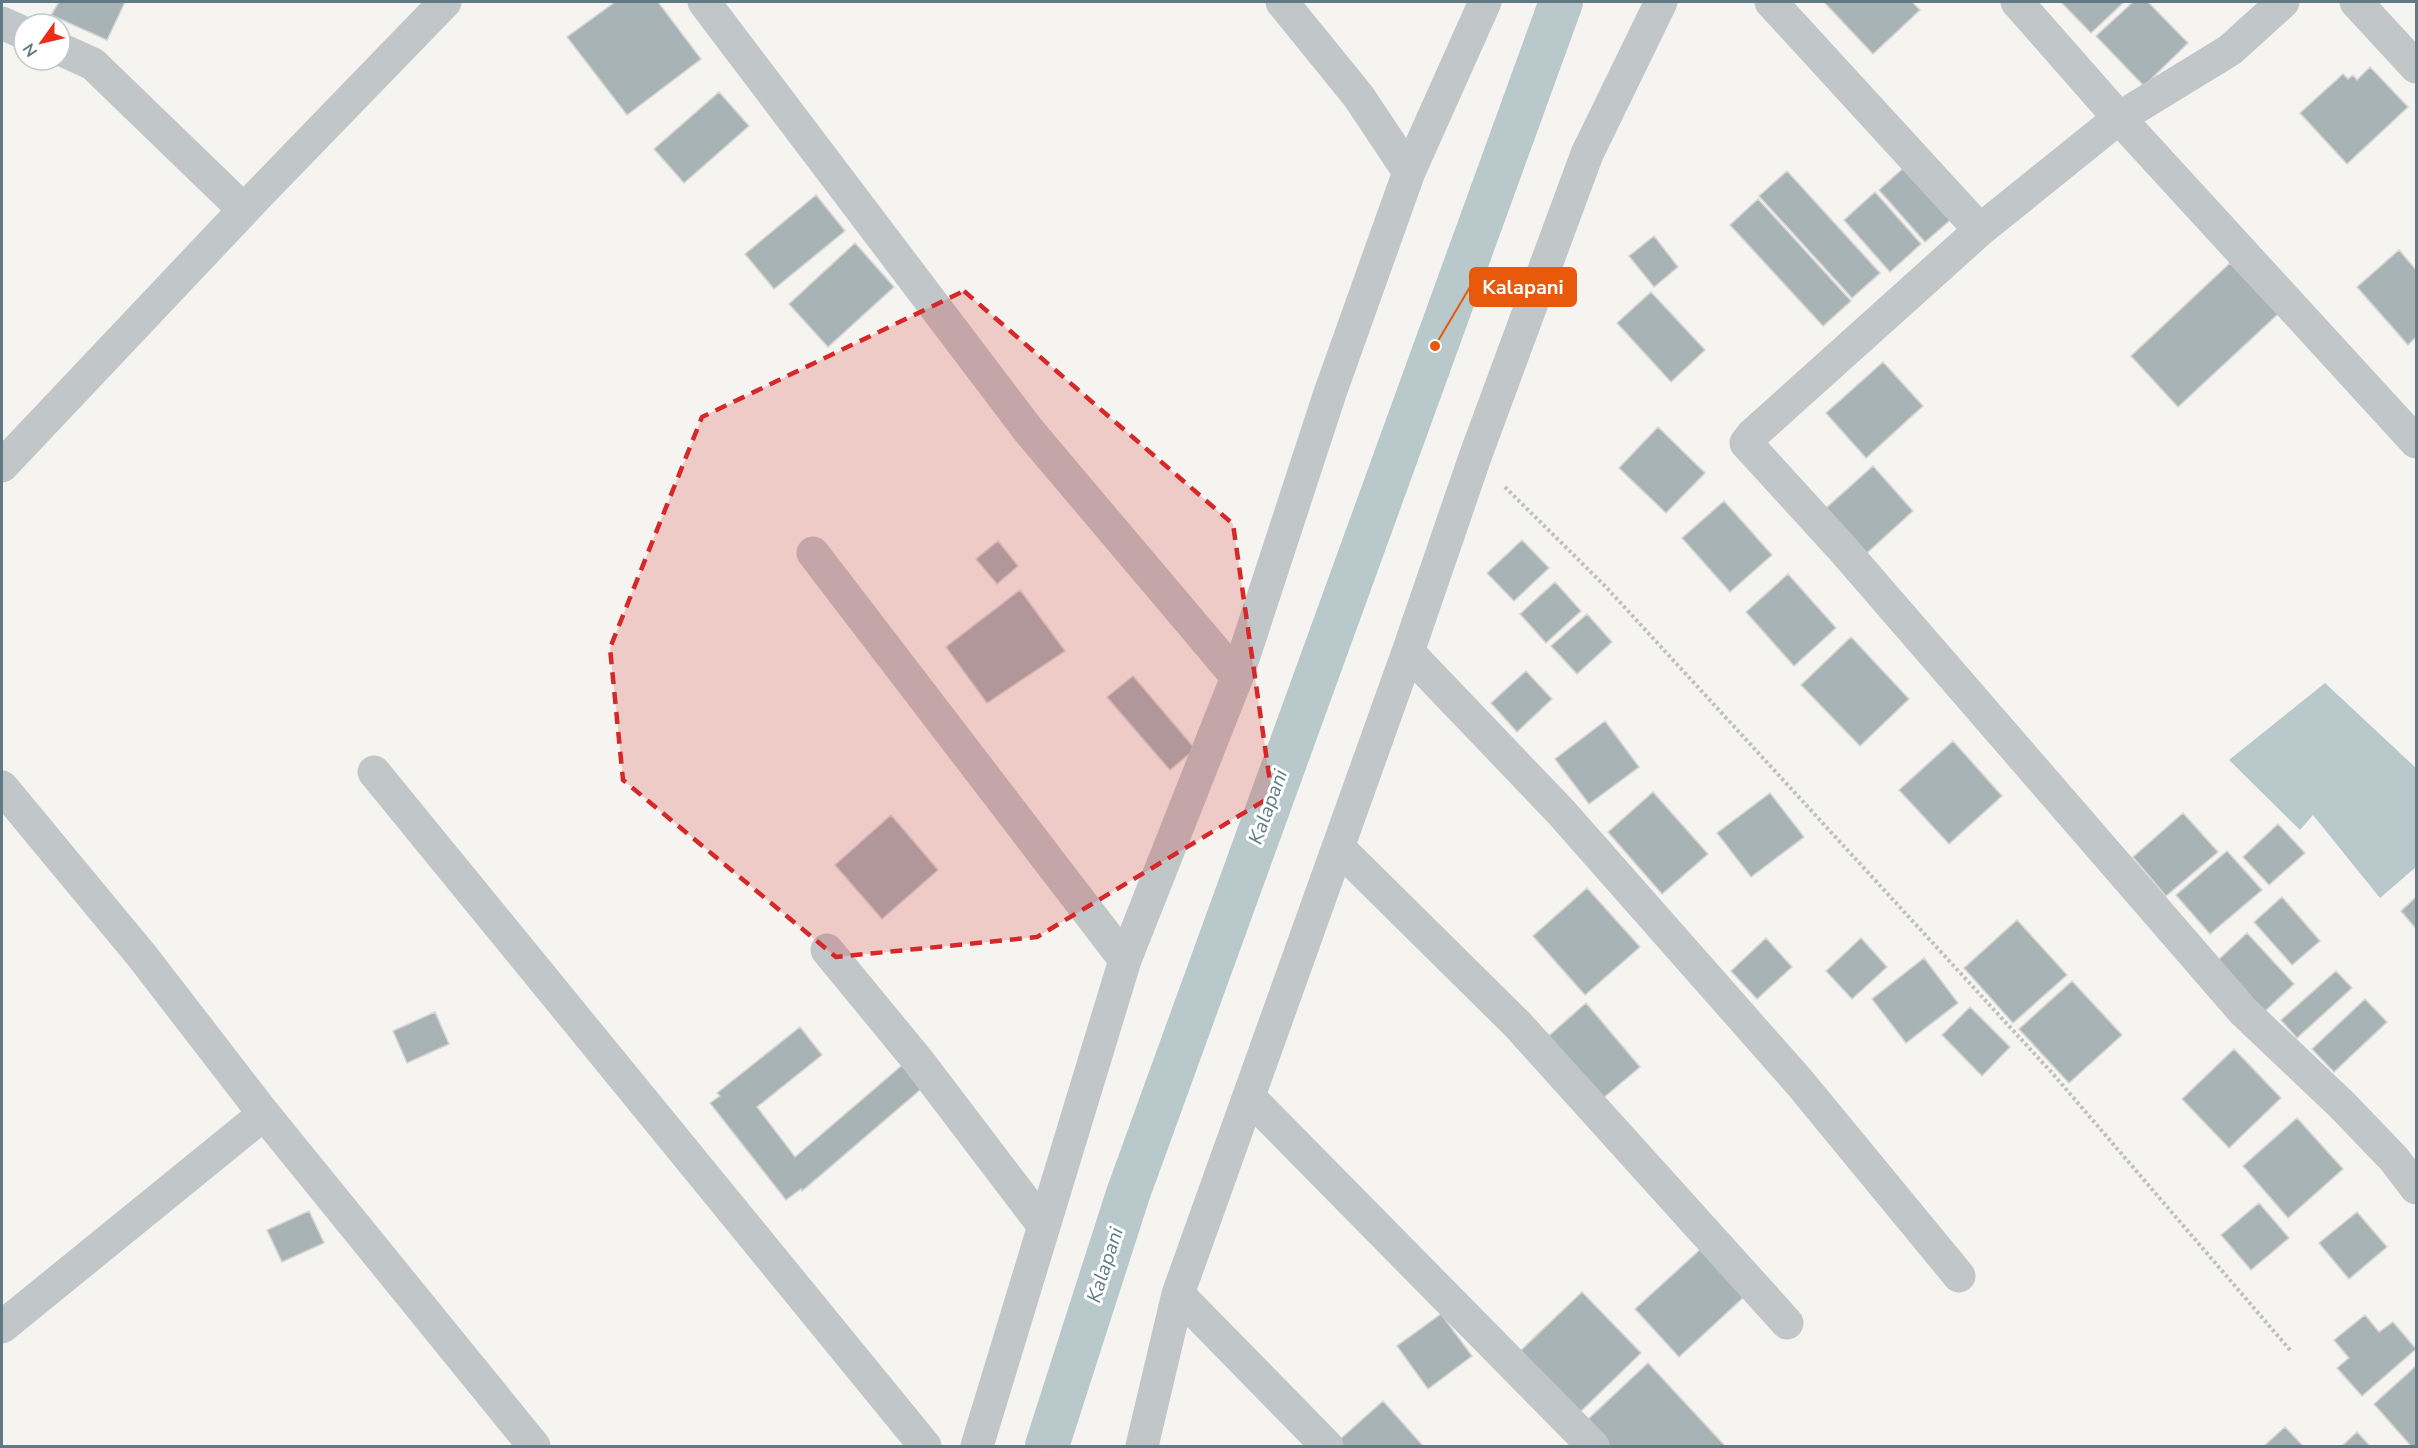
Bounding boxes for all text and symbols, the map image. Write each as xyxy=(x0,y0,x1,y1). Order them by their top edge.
north arrow xyxy=(12,12,72,72)
text: N xyxy=(18,39,43,61)
callout: Kalapani xyxy=(1470,268,1576,306)
text: Kalapani xyxy=(1482,274,1564,301)
water label: Kalapani xyxy=(1242,765,1294,848)
water label: Kalapani xyxy=(1080,1223,1130,1306)

